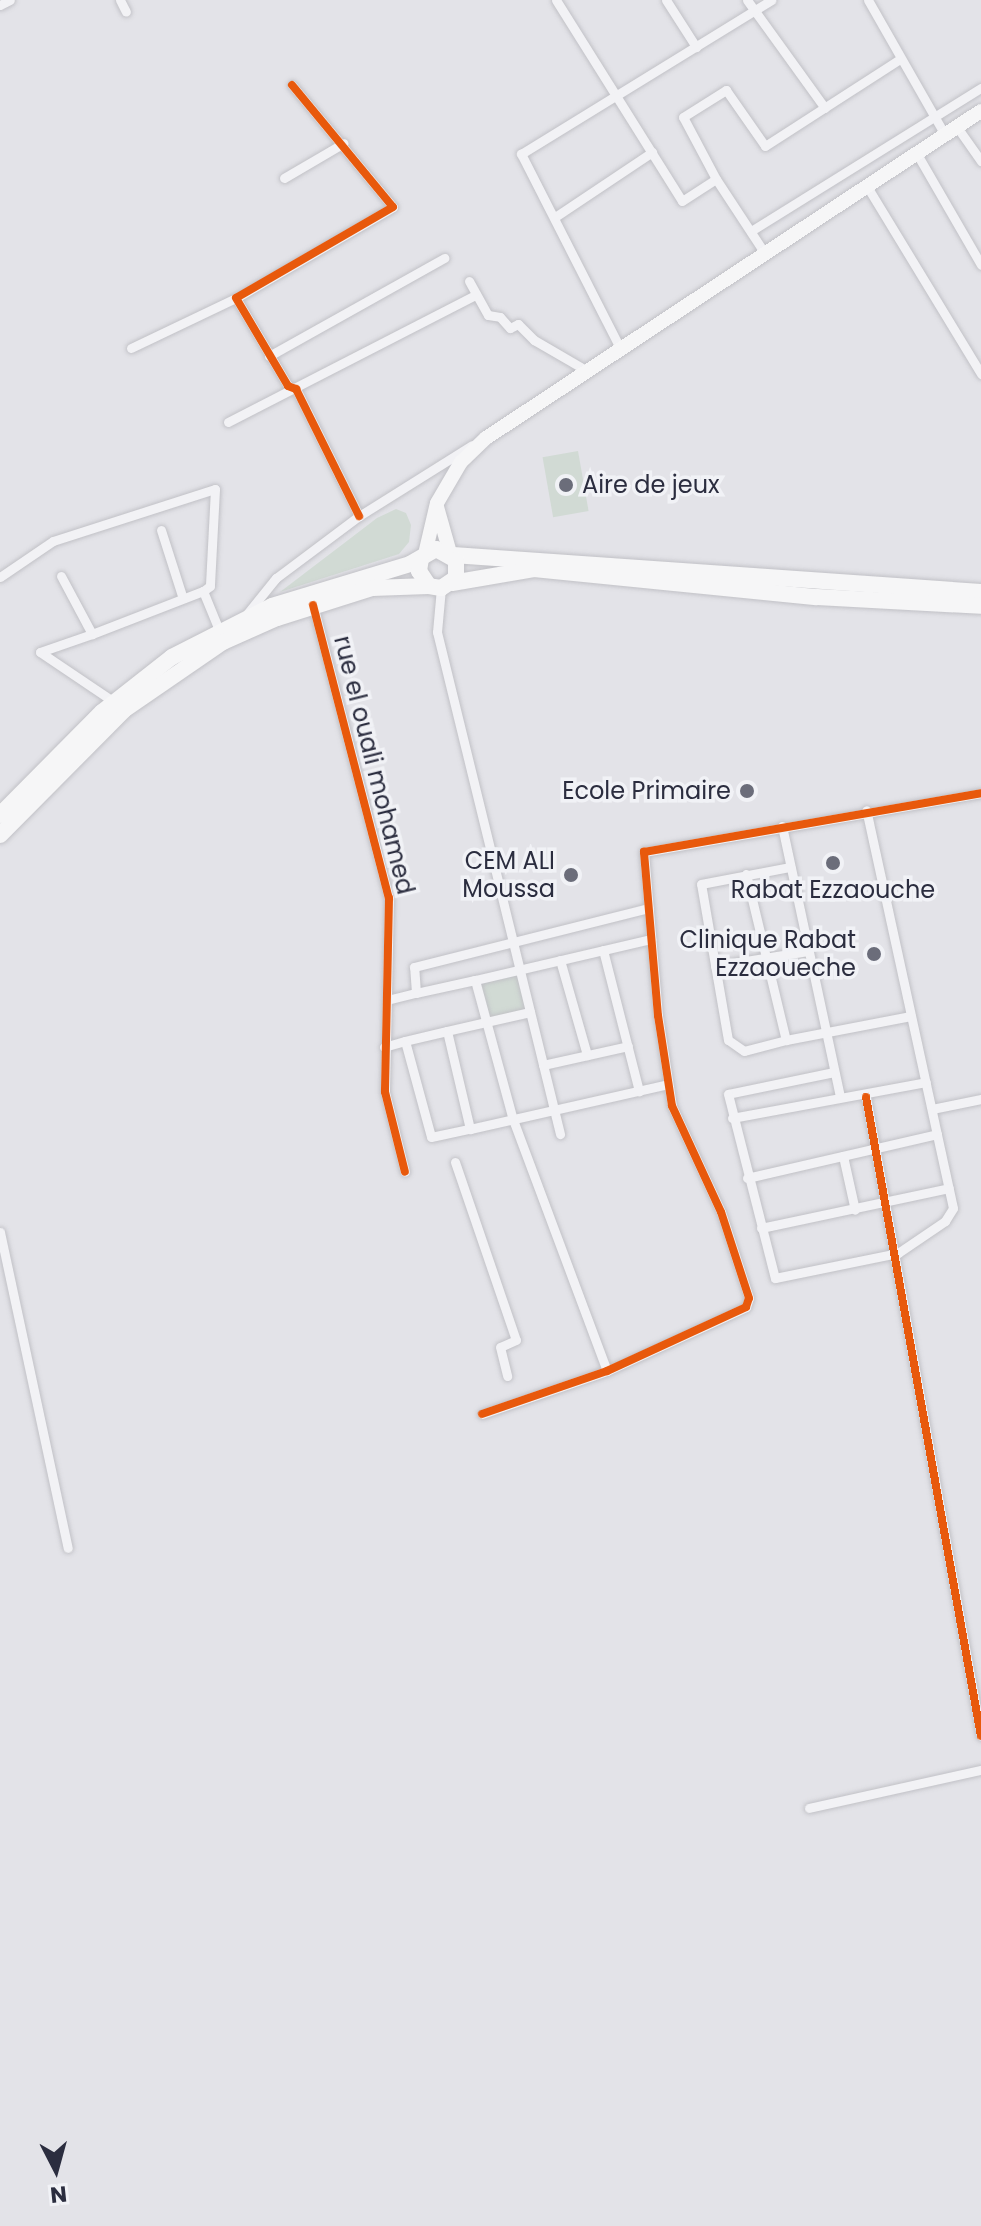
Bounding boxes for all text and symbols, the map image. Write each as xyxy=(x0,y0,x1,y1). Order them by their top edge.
place label: Aire de jeux xyxy=(582,471,720,499)
marker: Aire de jeux xyxy=(557,476,575,494)
street label: rue el ouali mohamed xyxy=(328,633,420,897)
place label: Ecole Primaire xyxy=(562,777,731,805)
marker: Ecole Primaire xyxy=(738,782,756,800)
place label: CEM ALI Moussa xyxy=(462,847,555,903)
marker: Rabat Ezzaouche xyxy=(824,854,842,872)
marker: CEM ALI Moussa xyxy=(562,866,580,884)
place label: Rabat Ezzaouche xyxy=(731,876,935,904)
place label: Clinique Rabat Ezzaoueche xyxy=(680,926,856,982)
marker: Clinique Rabat Ezzaoueche xyxy=(863,943,885,965)
north arrow xyxy=(16,2130,96,2210)
text: N xyxy=(49,2178,68,2211)

